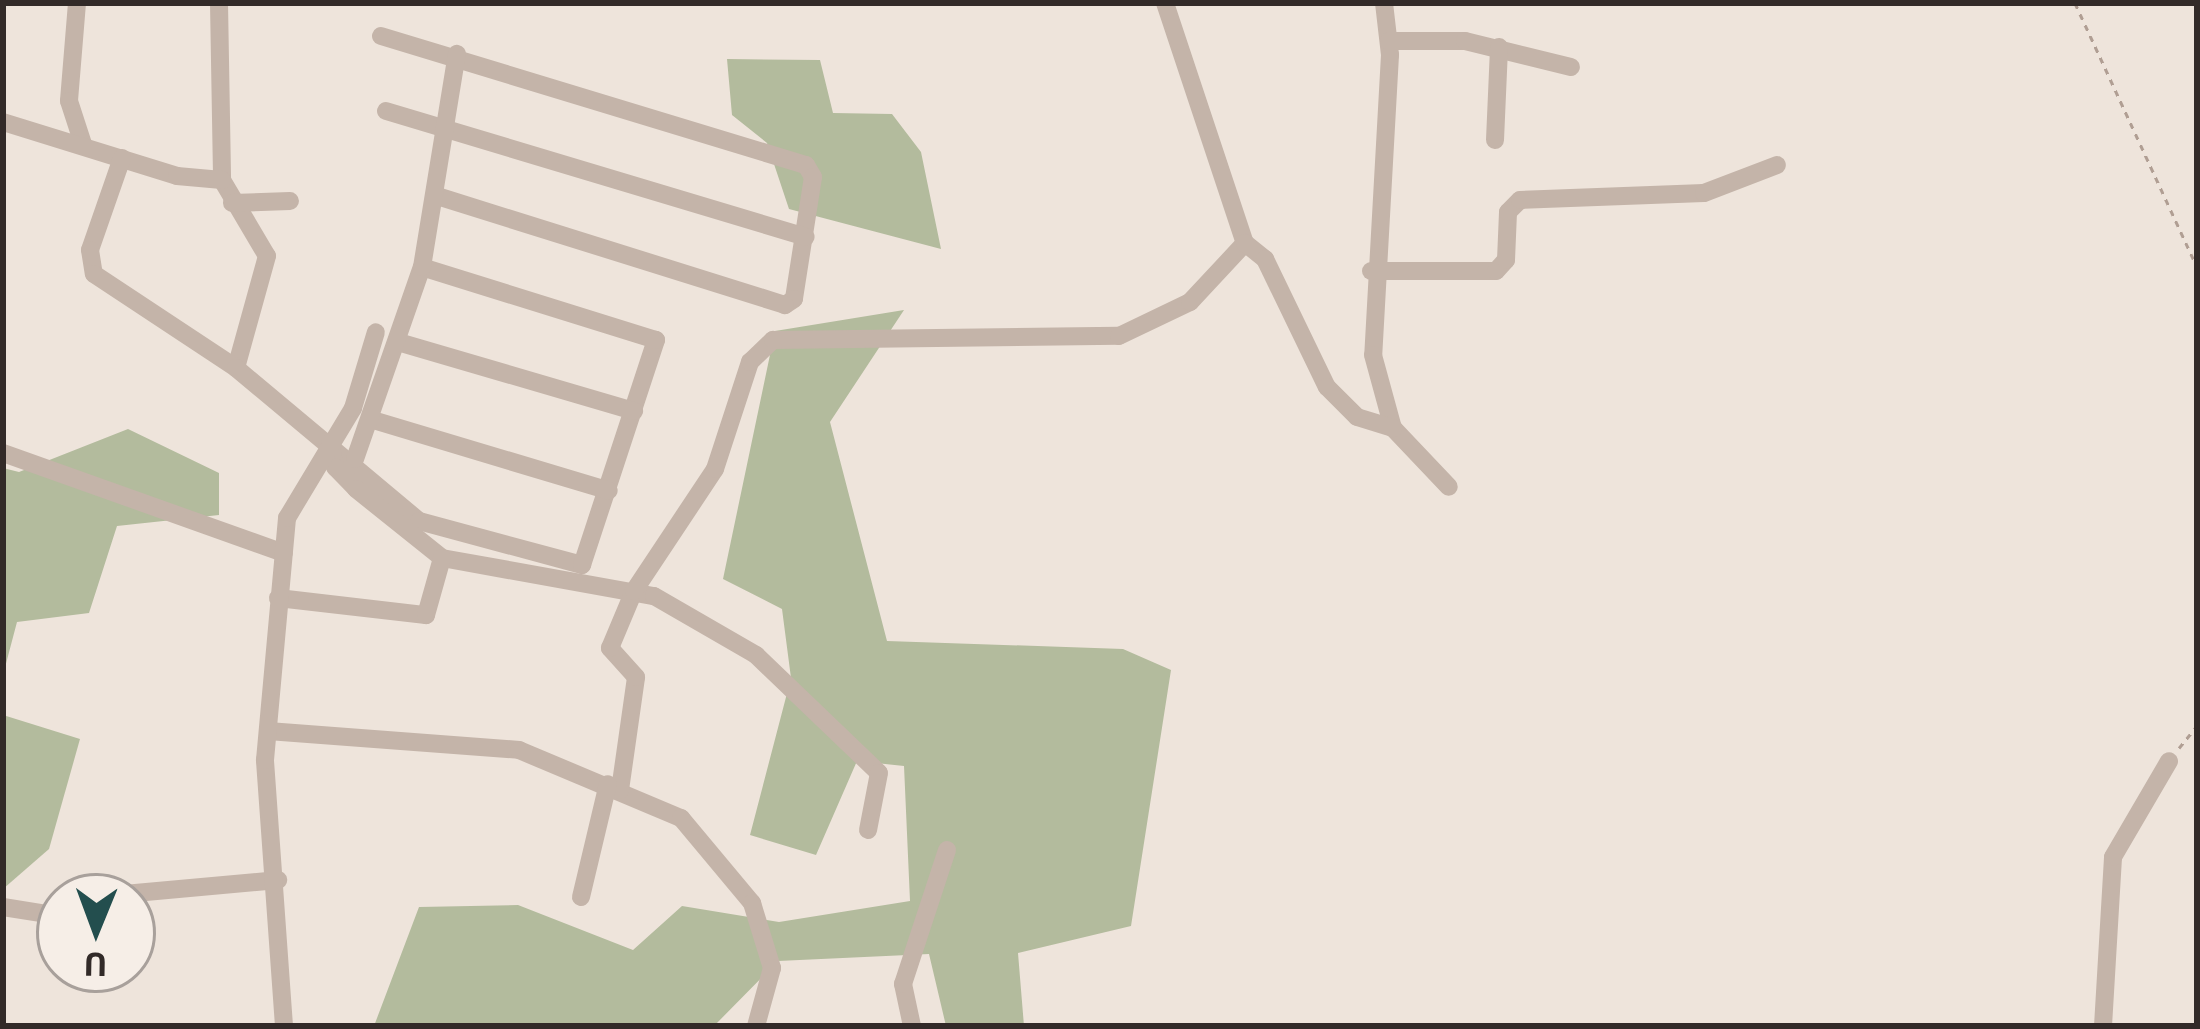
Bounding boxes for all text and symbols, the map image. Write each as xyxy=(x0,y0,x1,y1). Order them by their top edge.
north arrow xyxy=(36,873,156,993)
text: U xyxy=(84,946,107,986)

